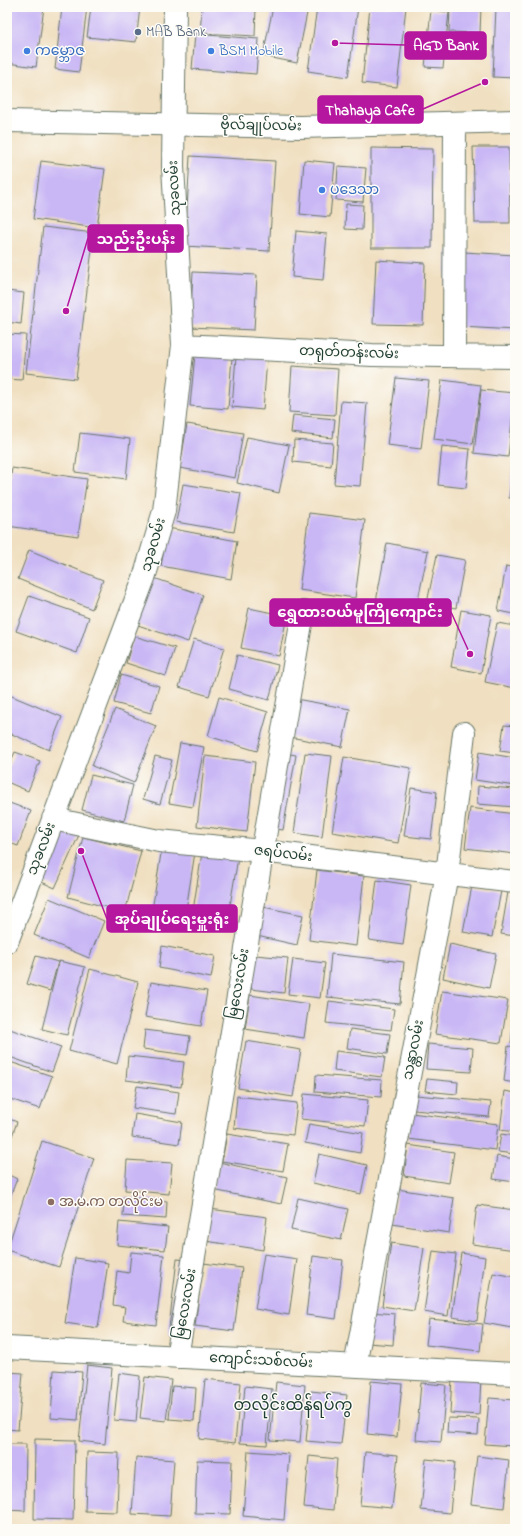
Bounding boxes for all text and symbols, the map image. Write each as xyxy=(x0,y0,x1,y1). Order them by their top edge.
place label: MAB Bank xyxy=(146,22,207,43)
marker: MAB Bank xyxy=(133,27,143,37)
callout: AGD Bank xyxy=(405,32,486,59)
text: AGD Bank xyxy=(413,35,479,57)
place label: ကမ္ဘောဇ xyxy=(35,41,85,62)
place label: BSM Mobile xyxy=(218,41,284,62)
marker: ကမ္ဘောဇ xyxy=(22,46,32,56)
marker: BSM Mobile xyxy=(206,46,216,56)
callout: Thahaya Cafe xyxy=(318,96,423,123)
text: Thahaya Cafe xyxy=(325,100,416,124)
street label: ဗိုလ်ချုပ်လမ်း xyxy=(220,114,302,137)
street label: သုခလမ်း xyxy=(162,160,187,216)
place label: ပဒေသာ xyxy=(330,180,379,201)
marker: ပဒေသာ xyxy=(317,185,327,195)
callout: သည်းဦးပန်း xyxy=(88,225,183,252)
text: သည်းဦးပန်း xyxy=(96,229,176,251)
street label: တရုတ်တန်းလမ်း xyxy=(299,340,399,365)
street label: သုခလမ်း xyxy=(135,515,172,574)
callout: ရွှေထားဝယ်မူကြိုကျောင်း xyxy=(270,599,451,626)
text: ရွှေထားဝယ်မူကြိုကျောင်း xyxy=(277,602,443,624)
street label: သုခလမ်း xyxy=(21,819,62,879)
street label: ဇရပ်လမ်း xyxy=(253,839,314,868)
callout: အုပ်ချုပ်ရေးမှူးရုံး xyxy=(107,905,237,932)
text: အုပ်ချုပ်ရေးမှူးရုံး xyxy=(115,909,229,931)
street label: မြလေးလမ်း xyxy=(221,947,256,1021)
street label: သန္တာလမ်း xyxy=(397,1018,430,1082)
place label: အ.မ.က တလိုင်းမ xyxy=(59,1191,163,1213)
marker: အ.မ.က တလိုင်းမ xyxy=(46,1197,56,1207)
street label: မြလေးလမ်း xyxy=(168,1267,203,1341)
street label: ကျောင်းသစ်လမ်း xyxy=(209,1347,313,1374)
district label: တလိုင်းထိန်ရပ်ကွ xyxy=(234,1393,352,1419)

